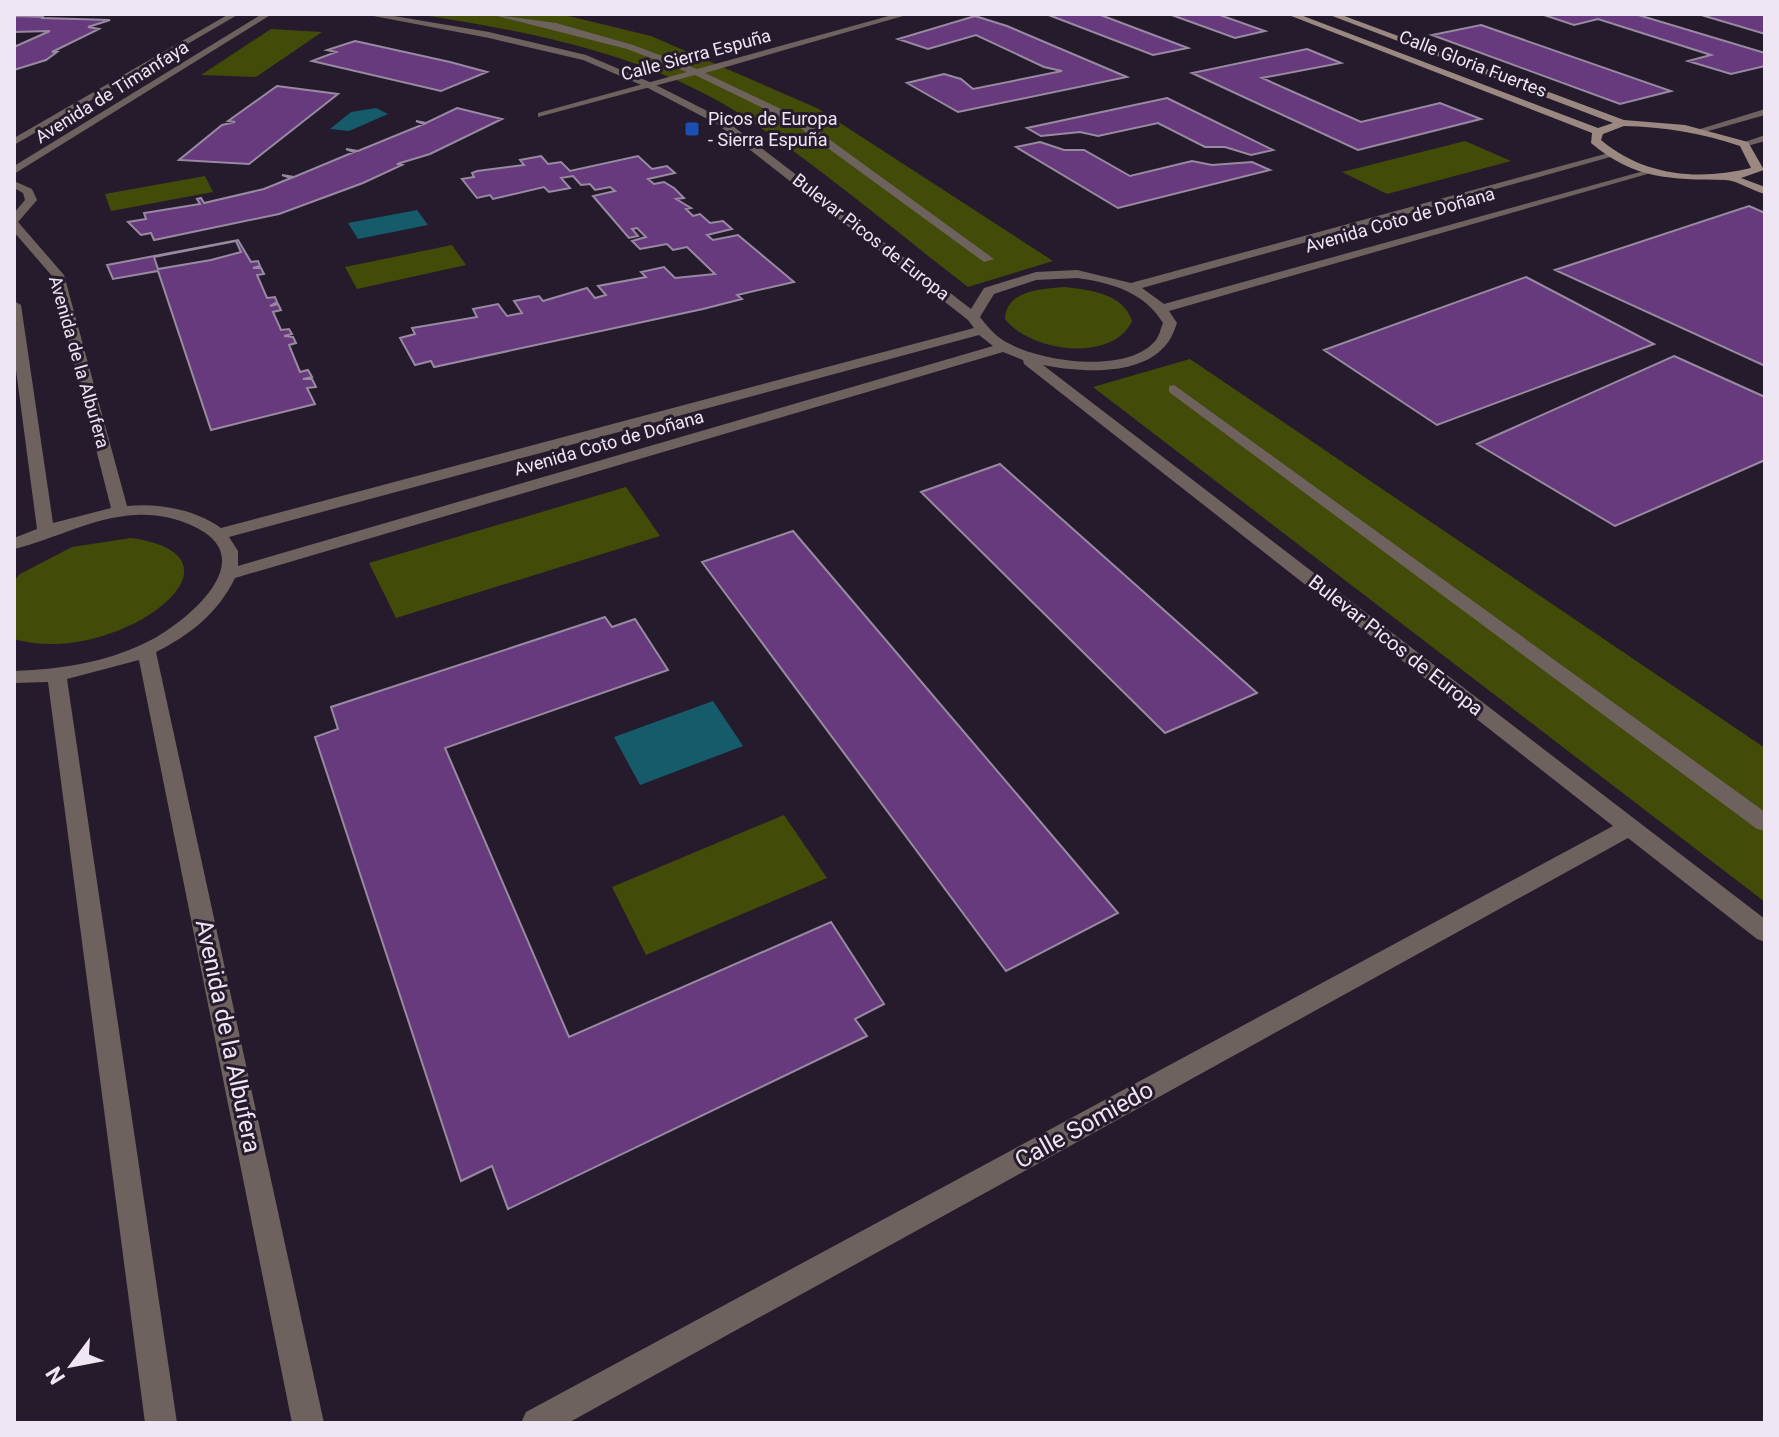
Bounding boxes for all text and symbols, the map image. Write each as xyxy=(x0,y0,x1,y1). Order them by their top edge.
street label: Calle Sierra Espuña xyxy=(619,24,773,85)
street label: Calle Gloria Fuertes xyxy=(1396,26,1550,101)
street label: Avenida de Timanfaya xyxy=(31,36,192,147)
place label: Picos de Europa - Sierra Espuña xyxy=(708,108,837,150)
marker: Picos de Europa - Sierra Espuña xyxy=(683,120,701,138)
street label: Bulevar Picos de Europa xyxy=(789,169,954,304)
street label: Avenida Coto de Doñana xyxy=(1303,182,1497,257)
street label: Avenida de la Albufera xyxy=(45,273,114,450)
street label: Avenida Coto de Doñana xyxy=(512,405,706,480)
street label: Bulevar Picos de Europa xyxy=(1304,569,1488,721)
street label: Avenida de la Albufera xyxy=(190,917,266,1155)
street label: Calle Somiedo xyxy=(1010,1075,1158,1175)
north arrow xyxy=(32,1325,112,1405)
text: N xyxy=(41,1362,70,1389)

